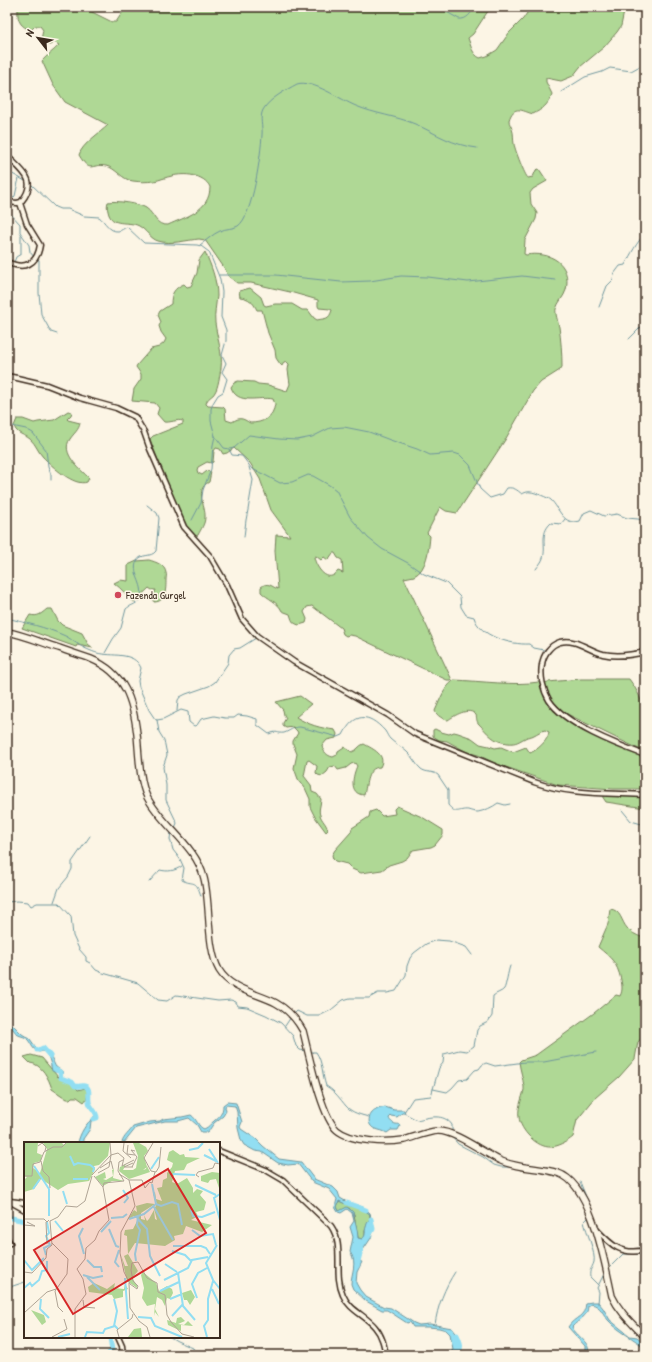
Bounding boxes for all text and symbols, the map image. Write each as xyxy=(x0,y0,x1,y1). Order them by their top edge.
north arrow xyxy=(18,18,58,58)
text: N xyxy=(22,27,37,39)
place label: Fazenda Gurgel xyxy=(125,588,186,602)
marker: Fazenda Gurgel xyxy=(113,590,123,600)
inset map xyxy=(24,1142,220,1338)

